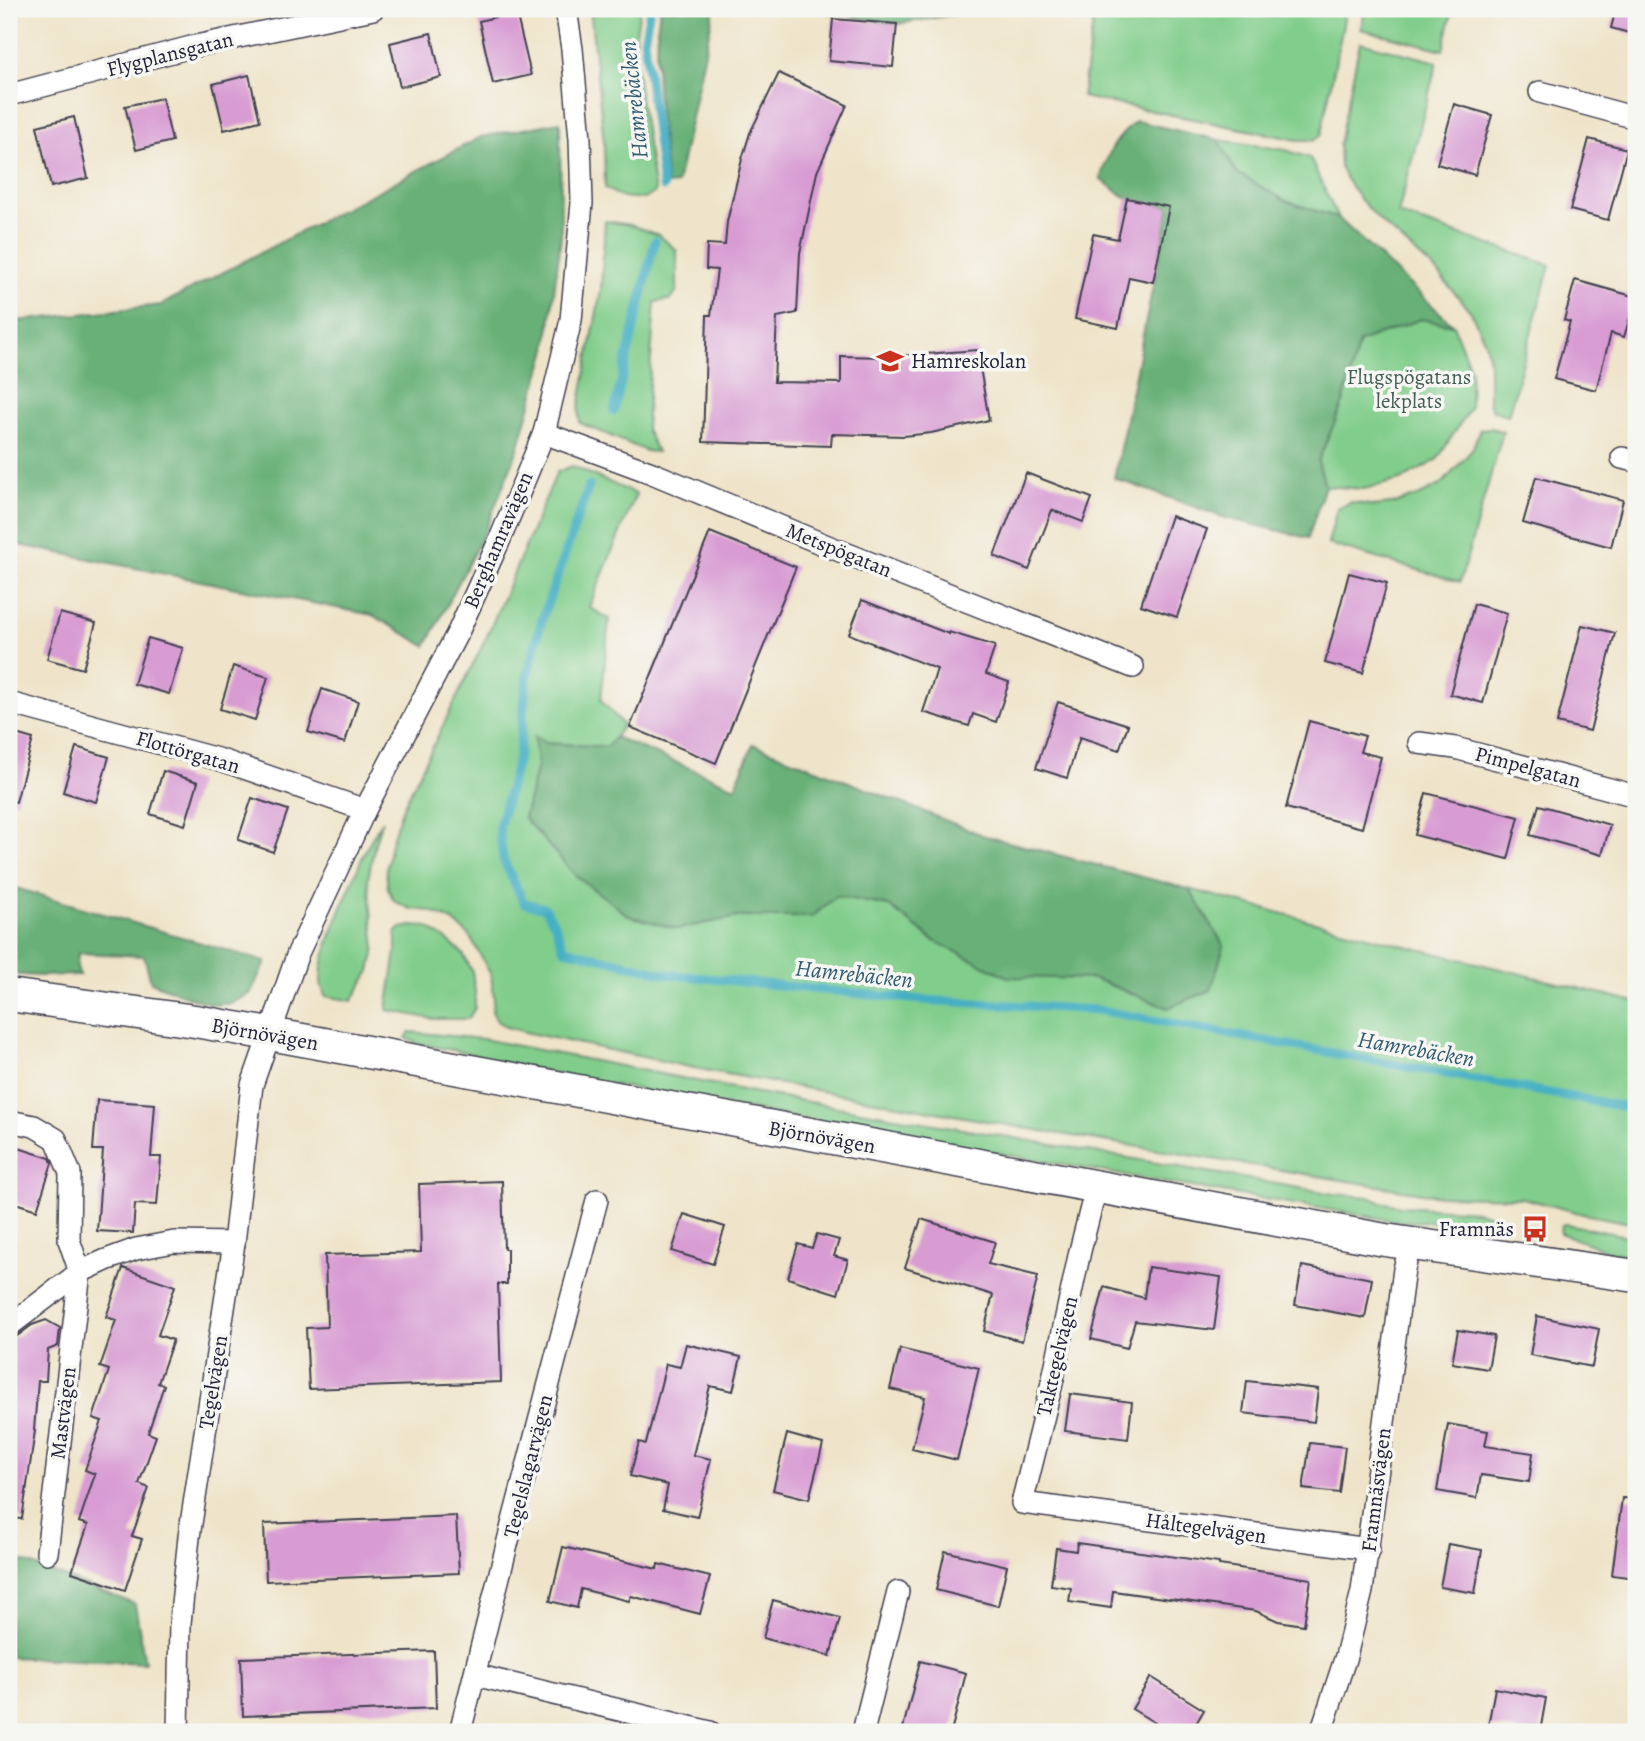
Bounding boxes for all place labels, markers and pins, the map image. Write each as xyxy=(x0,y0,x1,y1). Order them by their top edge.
school or university icon: Hamreskolan xyxy=(875,346,905,376)
place label: Hamreskolan xyxy=(911,347,1026,375)
bus stop icon: Framnäs xyxy=(1520,1214,1550,1244)
place label: Framnäs xyxy=(1439,1215,1514,1243)

